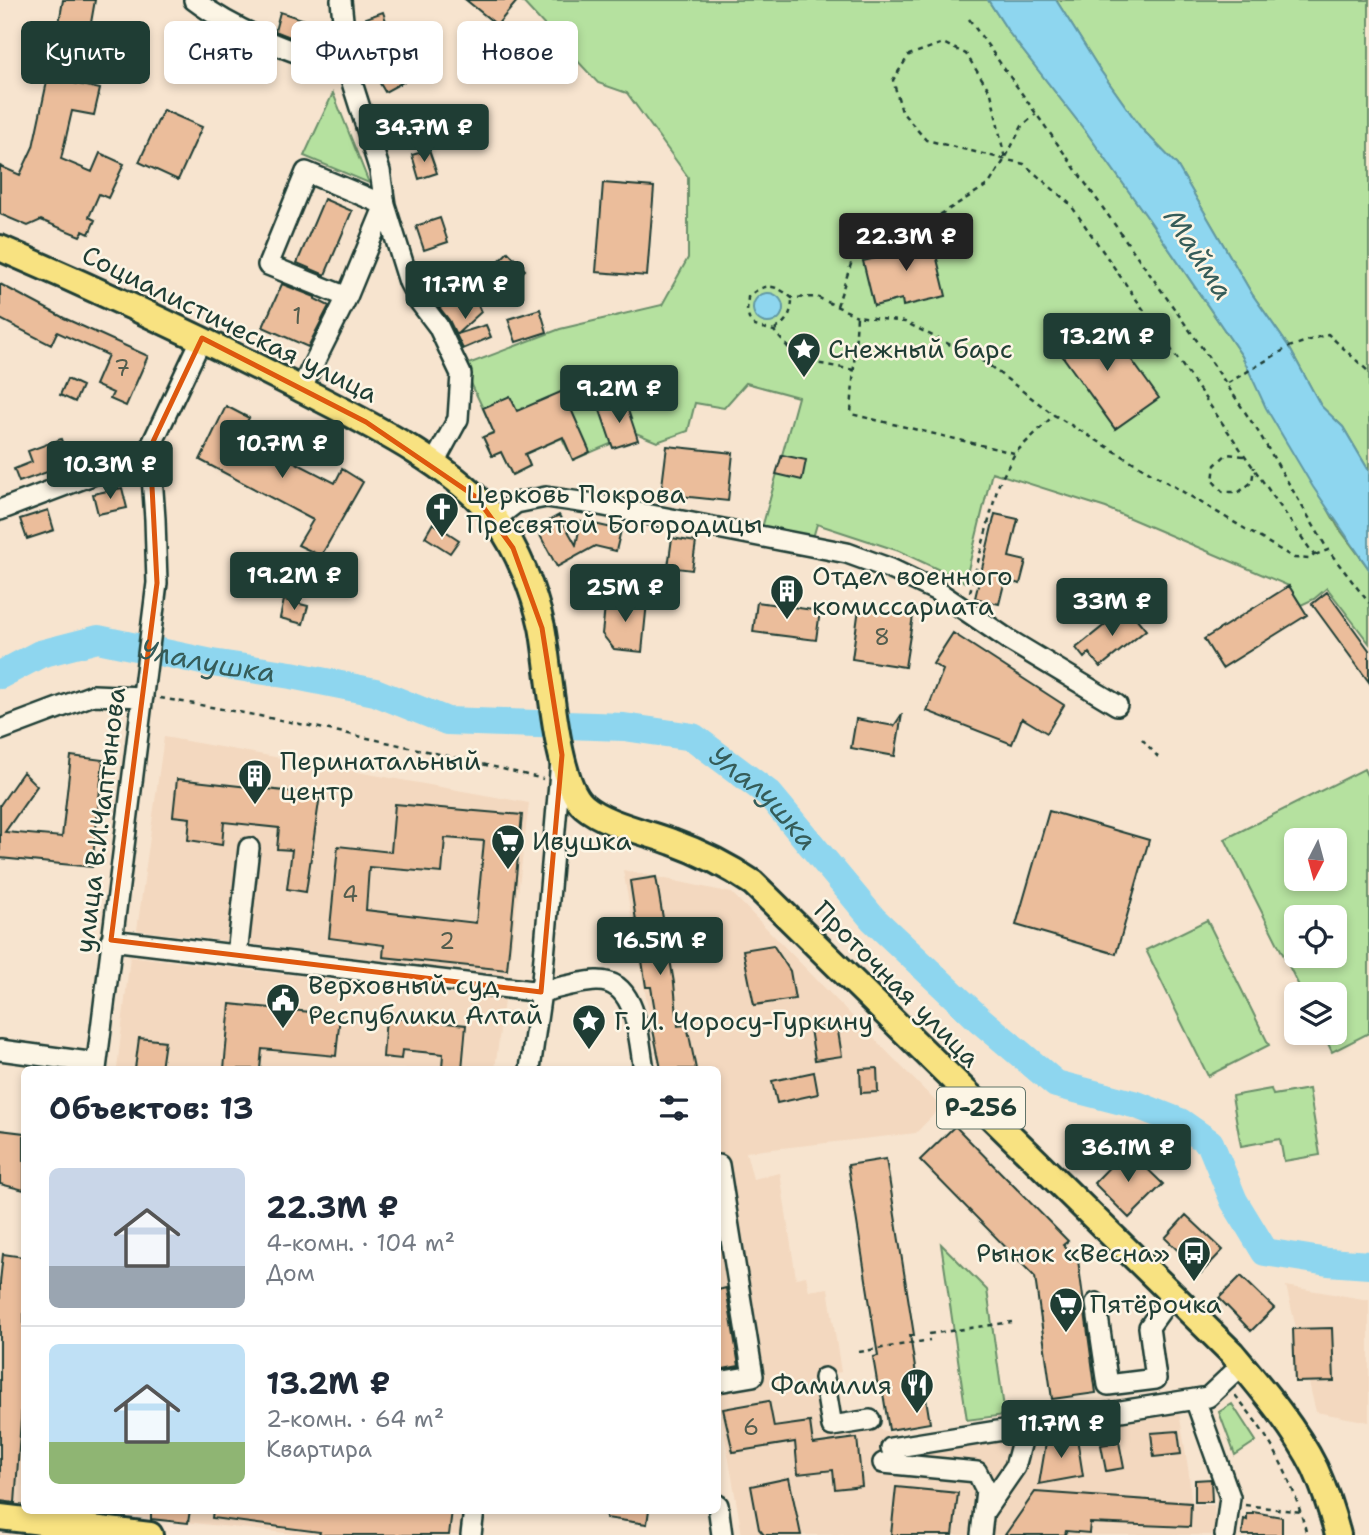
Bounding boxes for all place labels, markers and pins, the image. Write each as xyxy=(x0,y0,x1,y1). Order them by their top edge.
pin: 34.7M ₽ xyxy=(359,104,489,164)
pin: 22.3M ₽ xyxy=(841,214,971,273)
pin: 11.7M ₽ xyxy=(400,262,530,321)
pin: 13.2M ₽ xyxy=(1042,314,1172,373)
place icon: Снежный барс xyxy=(785,330,823,379)
place label: Снежный барс xyxy=(828,331,1013,366)
pin: 9.2M ₽ xyxy=(562,366,676,425)
pin: 10.7M ₽ xyxy=(217,420,347,480)
pin: 10.3M ₽ xyxy=(45,442,175,501)
place label: Церковь Покрова Пресвятой Богородицы xyxy=(466,476,763,541)
church icon: Церковь Покрова Пресвятой Богородицы xyxy=(423,490,461,539)
pin: 19.2M ₽ xyxy=(229,552,359,612)
place label: Отдел военного комиссариата xyxy=(812,558,1013,623)
pin: 25M ₽ xyxy=(576,564,674,624)
building icon: Отдел военного комиссариата xyxy=(768,572,806,621)
pin: 33M ₽ xyxy=(1063,578,1161,638)
place label: Перинатальный центр xyxy=(280,743,481,808)
building icon: Перинатальный центр xyxy=(236,757,274,806)
supermarket icon: Ивушка xyxy=(489,822,527,871)
place label: Ивушка xyxy=(532,823,632,858)
pin: 16.5M ₽ xyxy=(595,918,725,977)
place label: Верховный суд Республики Алтай xyxy=(308,967,543,1032)
public building icon: Верховный суд Республики Алтай xyxy=(264,981,302,1030)
place icon: Г. И. Чоросу-Гуркину xyxy=(570,1002,608,1051)
place label: Г. И. Чоросу-Гуркину xyxy=(614,1003,873,1038)
pin: 36.1M ₽ xyxy=(1063,1124,1193,1184)
bus stop icon: Рынок «Весна» xyxy=(1175,1234,1213,1283)
place label: Рынок «Весна» xyxy=(976,1235,1170,1270)
supermarket icon: Пятёрочка xyxy=(1047,1285,1085,1334)
place label: Пятёрочка xyxy=(1090,1286,1222,1321)
restaurant icon: Фамилия xyxy=(898,1366,936,1415)
place label: Фамилия xyxy=(770,1367,892,1402)
pin: 11.7M ₽ xyxy=(996,1400,1126,1460)

